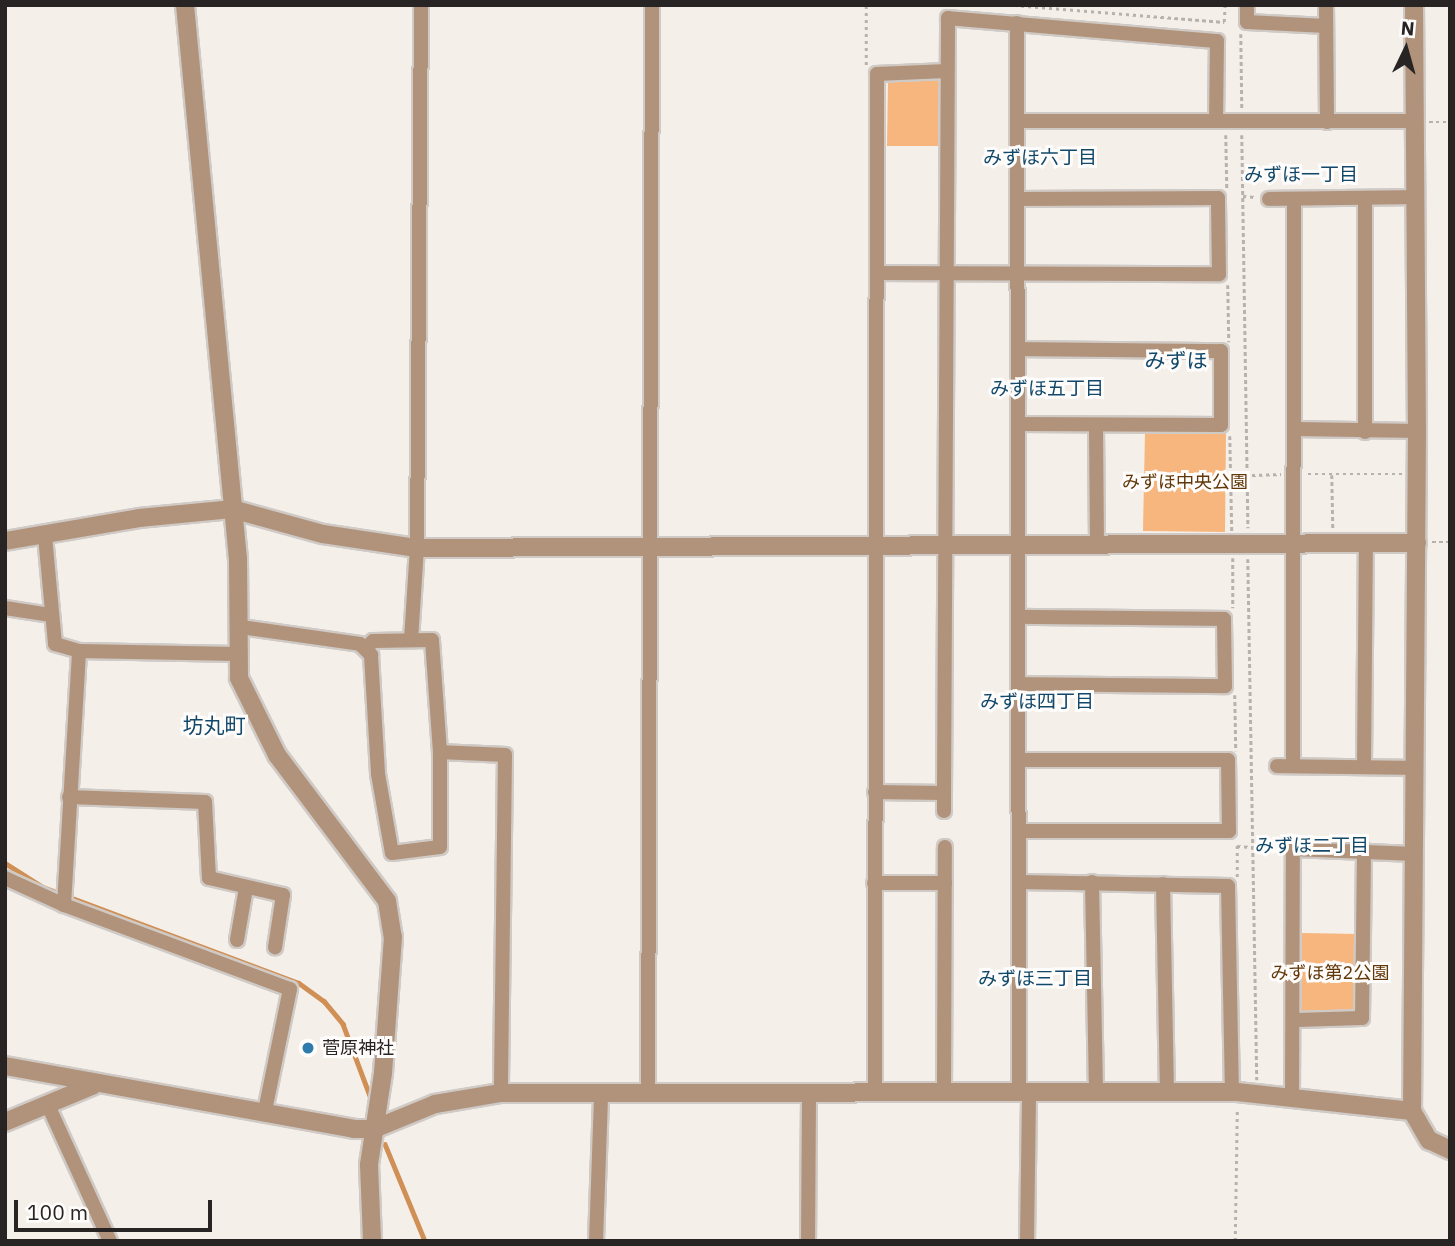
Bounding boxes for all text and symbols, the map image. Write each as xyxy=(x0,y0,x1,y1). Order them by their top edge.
north arrow xyxy=(1371,14,1441,84)
text: N xyxy=(1400,16,1416,41)
district label: みずほ六丁目 xyxy=(983,147,1097,169)
district label: みずほ一丁目 xyxy=(1244,164,1358,186)
district label: みずほ xyxy=(1145,347,1207,373)
district label: みずほ五丁目 xyxy=(990,378,1104,400)
park label: みずほ中央公園 xyxy=(1122,471,1248,493)
district label: みずほ四丁目 xyxy=(980,691,1094,713)
district label: 坊丸町 xyxy=(183,712,245,738)
district label: みずほ二丁目 xyxy=(1255,835,1369,857)
park label: みずほ第2公園 xyxy=(1271,962,1389,984)
district label: みずほ三丁目 xyxy=(978,968,1092,990)
place label: 菅原神社 xyxy=(322,1037,394,1059)
marker: 菅原神社 xyxy=(300,1040,316,1056)
scale bar xyxy=(18,1186,215,1230)
text: 100 m xyxy=(27,1198,88,1226)

